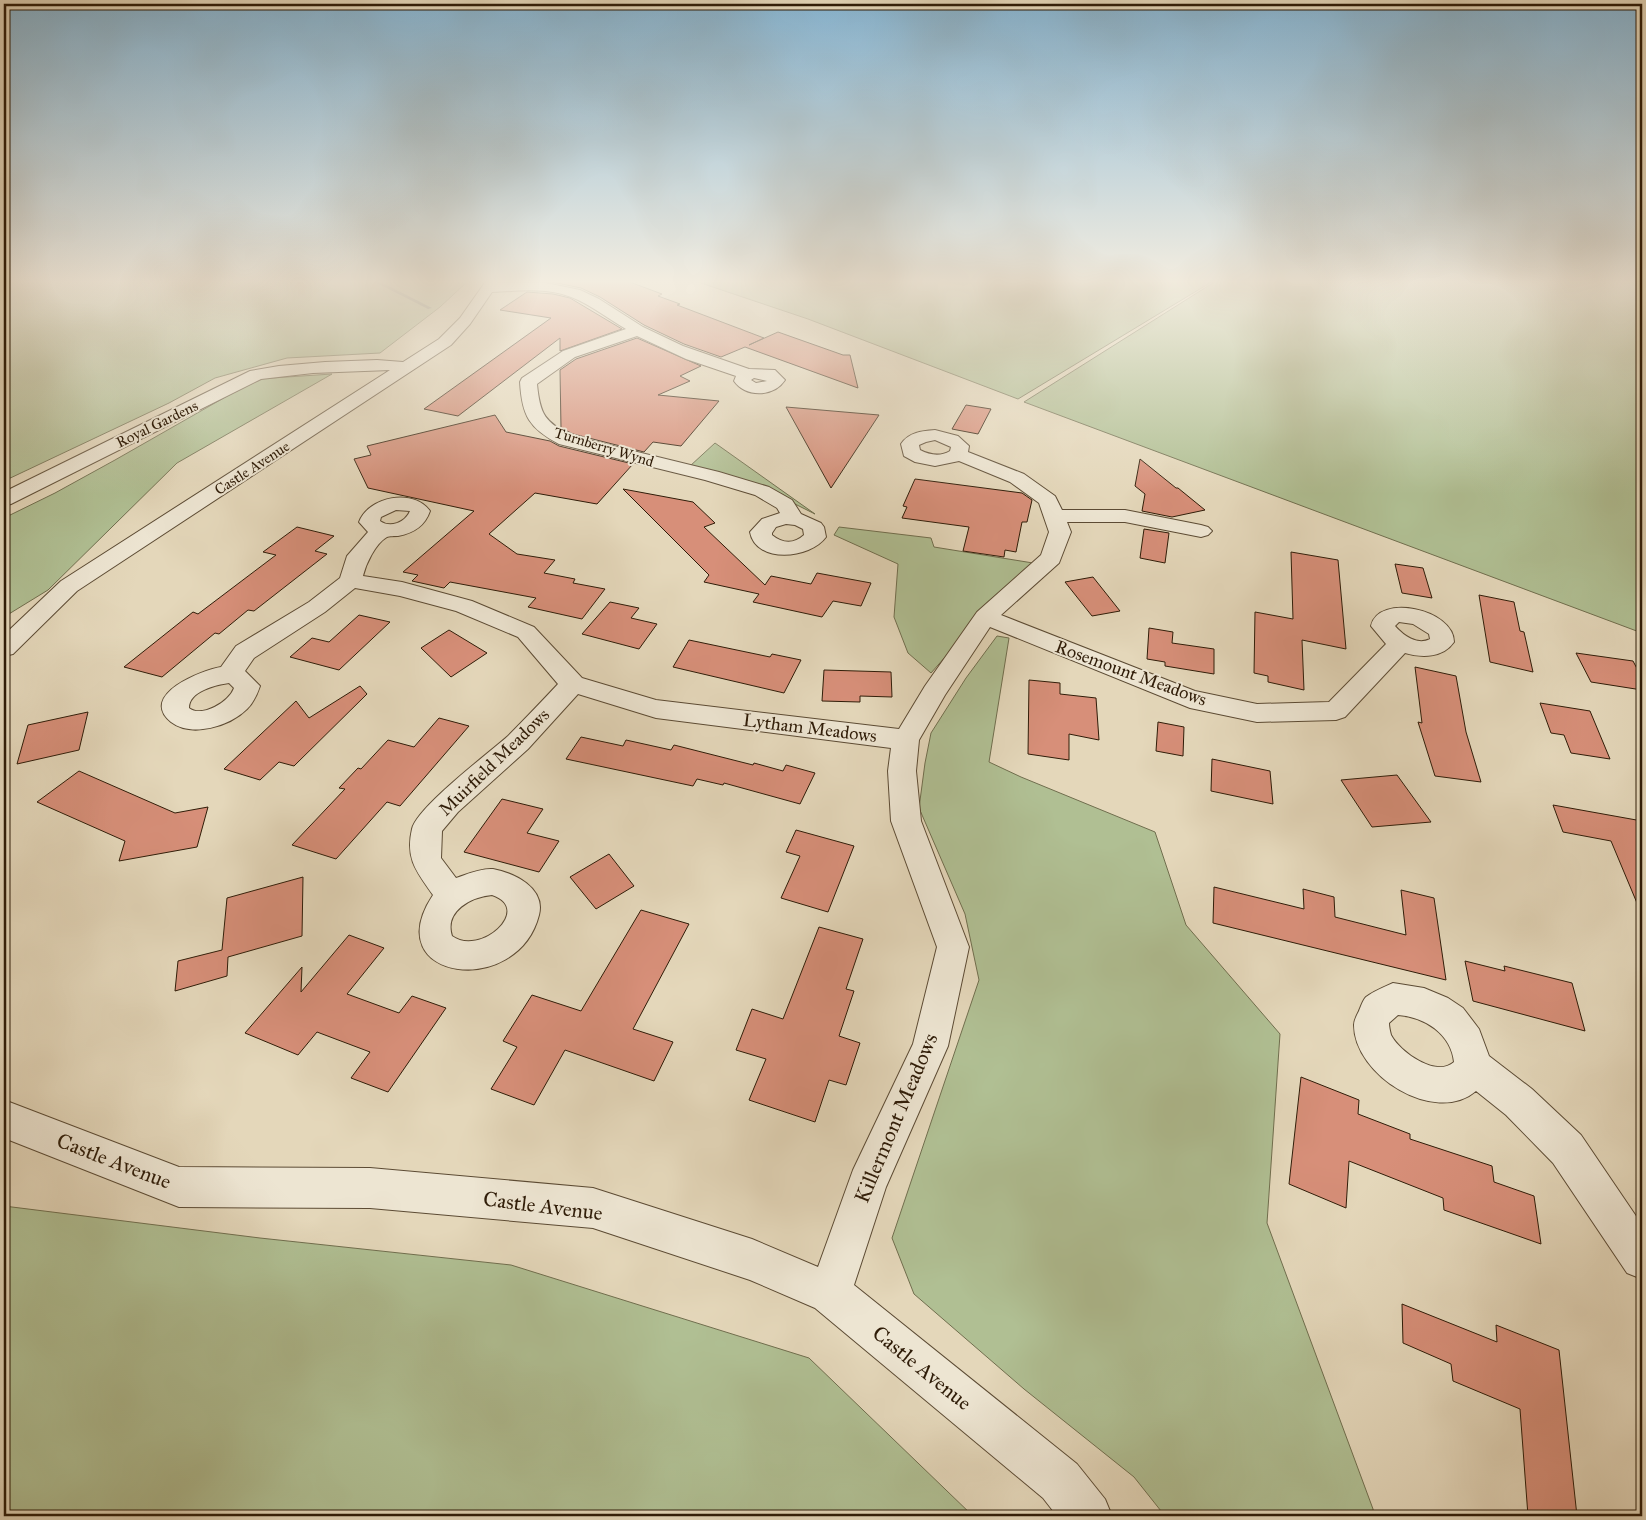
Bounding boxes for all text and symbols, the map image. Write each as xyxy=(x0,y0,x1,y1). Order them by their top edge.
street label: Royal Gardens xyxy=(113,396,201,452)
street label: Turnberry Wynd xyxy=(552,423,657,471)
street label: Castle Avenue xyxy=(211,437,293,499)
street label: Rosemount Meadows xyxy=(1052,635,1210,711)
street label: Muirfield Meadows xyxy=(434,704,554,820)
street label: Lytham Meadows xyxy=(742,709,878,747)
street label: Killermont Meadows xyxy=(849,1029,943,1207)
street label: Castle Avenue xyxy=(53,1127,175,1195)
street label: Castle Avenue xyxy=(482,1186,604,1226)
street label: Castle Avenue xyxy=(867,1320,977,1416)

